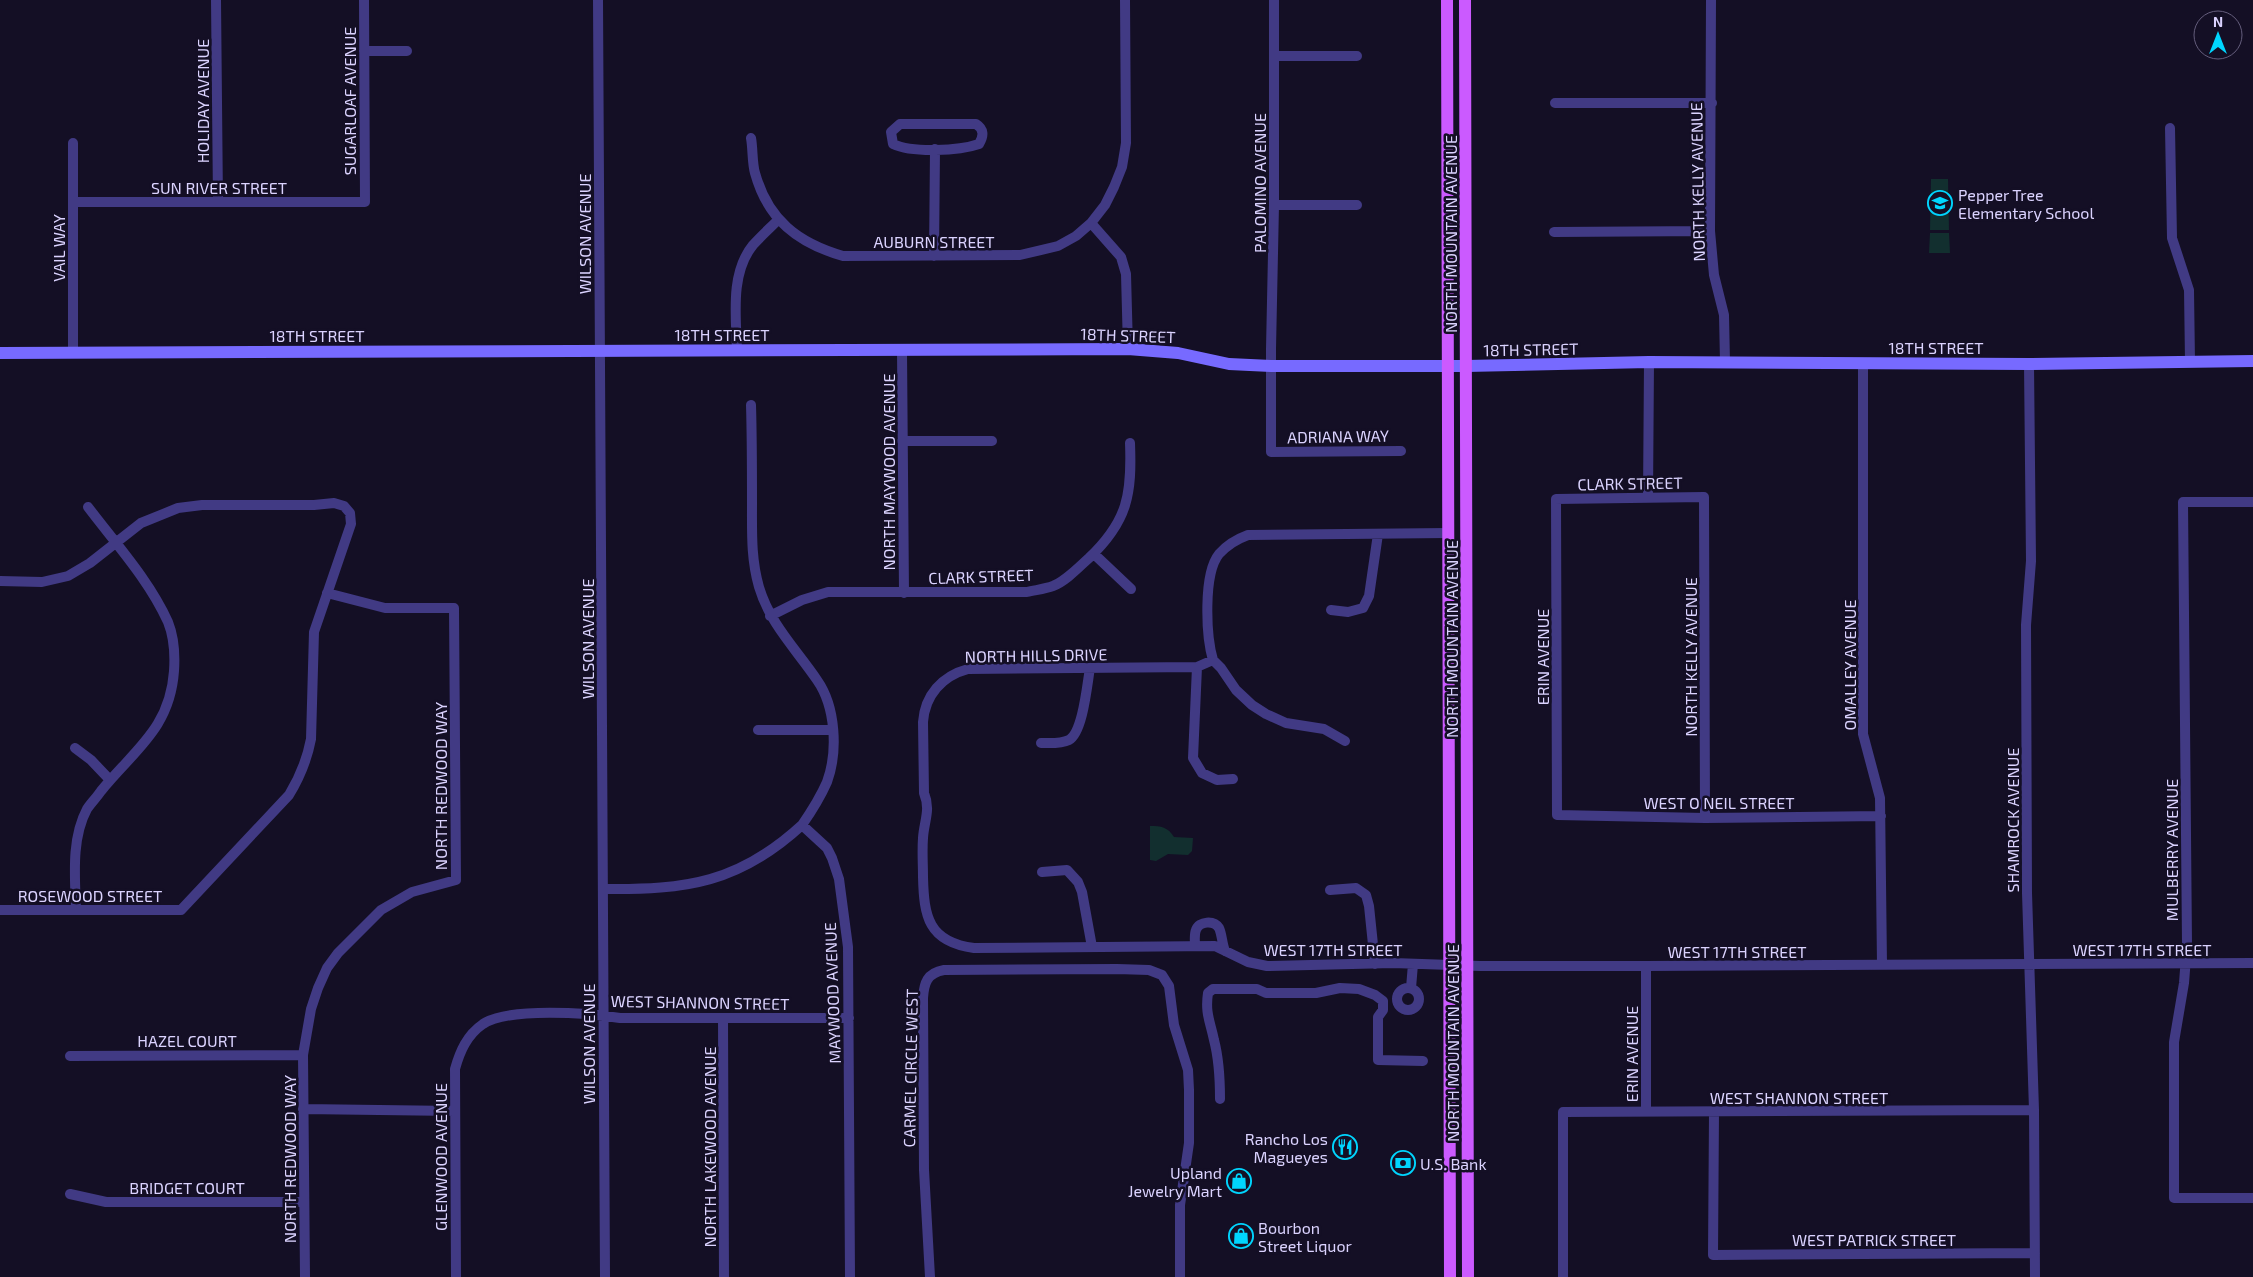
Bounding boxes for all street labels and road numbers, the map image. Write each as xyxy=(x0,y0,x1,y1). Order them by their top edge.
street label: SUGARLOAF AVENUE xyxy=(340,27,359,175)
street label: HOLIDAY AVENUE xyxy=(193,39,212,163)
street label: NORTH KELLY AVENUE xyxy=(1686,102,1708,262)
street label: PALOMINO AVENUE xyxy=(1250,113,1269,253)
street label: NORTH MOUNTAIN AVENUE xyxy=(1441,135,1460,333)
street label: WILSON AVENUE xyxy=(575,174,594,294)
street label: SUN RIVER STREET xyxy=(151,178,287,197)
street label: VAIL WAY xyxy=(49,214,68,282)
street label: AUBURN STREET xyxy=(873,232,995,251)
street label: 18TH STREET xyxy=(1080,324,1176,346)
street label: 18TH STREET xyxy=(674,325,770,344)
street label: 18TH STREET xyxy=(269,326,365,345)
street label: 18TH STREET xyxy=(1888,338,1984,357)
street label: 18TH STREET xyxy=(1483,339,1579,359)
street label: NORTH MAYWOOD AVENUE xyxy=(879,374,898,570)
street label: ADRIANA WAY xyxy=(1287,426,1389,446)
street label: CLARK STREET xyxy=(1577,473,1683,493)
street label: NORTH MOUNTAIN AVENUE xyxy=(1442,540,1461,738)
street label: CLARK STREET xyxy=(928,565,1034,587)
street label: NORTH KELLY AVENUE xyxy=(1681,577,1700,737)
street label: WILSON AVENUE xyxy=(578,579,597,699)
street label: OMALLEY AVENUE xyxy=(1840,599,1859,730)
street label: ERIN AVENUE xyxy=(1533,609,1552,705)
street label: NORTH HILLS DRIVE xyxy=(965,644,1107,666)
street label: NORTH REDWOOD WAY xyxy=(431,702,450,870)
street label: SHAMROCK AVENUE xyxy=(2003,748,2022,892)
street label: MULBERRY AVENUE xyxy=(2162,779,2181,921)
street label: WEST O NEIL STREET xyxy=(1643,793,1795,812)
street label: ROSEWOOD STREET xyxy=(18,886,162,905)
street label: MAYWOOD AVENUE xyxy=(820,922,844,1064)
street label: WEST 17TH STREET xyxy=(1263,940,1403,959)
street label: WEST 17TH STREET xyxy=(2072,940,2212,959)
street label: WEST 17TH STREET xyxy=(1667,942,1807,961)
street label: NORTH MOUNTAIN AVENUE xyxy=(1443,944,1462,1142)
street label: WILSON AVENUE xyxy=(579,984,598,1104)
street label: CARMEL CIRCLE WEST xyxy=(899,989,921,1147)
street label: WEST SHANNON STREET xyxy=(610,991,790,1013)
street label: ERIN AVENUE xyxy=(1622,1006,1641,1102)
street label: HAZEL COURT xyxy=(137,1031,237,1050)
street label: NORTH LAKEWOOD AVENUE xyxy=(700,1046,719,1248)
street label: NORTH REDWOOD WAY xyxy=(280,1075,299,1243)
street label: GLENWOOD AVENUE xyxy=(431,1083,450,1231)
street label: WEST SHANNON STREET xyxy=(1710,1088,1888,1107)
street label: BRIDGET COURT xyxy=(129,1178,245,1197)
street label: WEST PATRICK STREET xyxy=(1792,1230,1956,1249)

